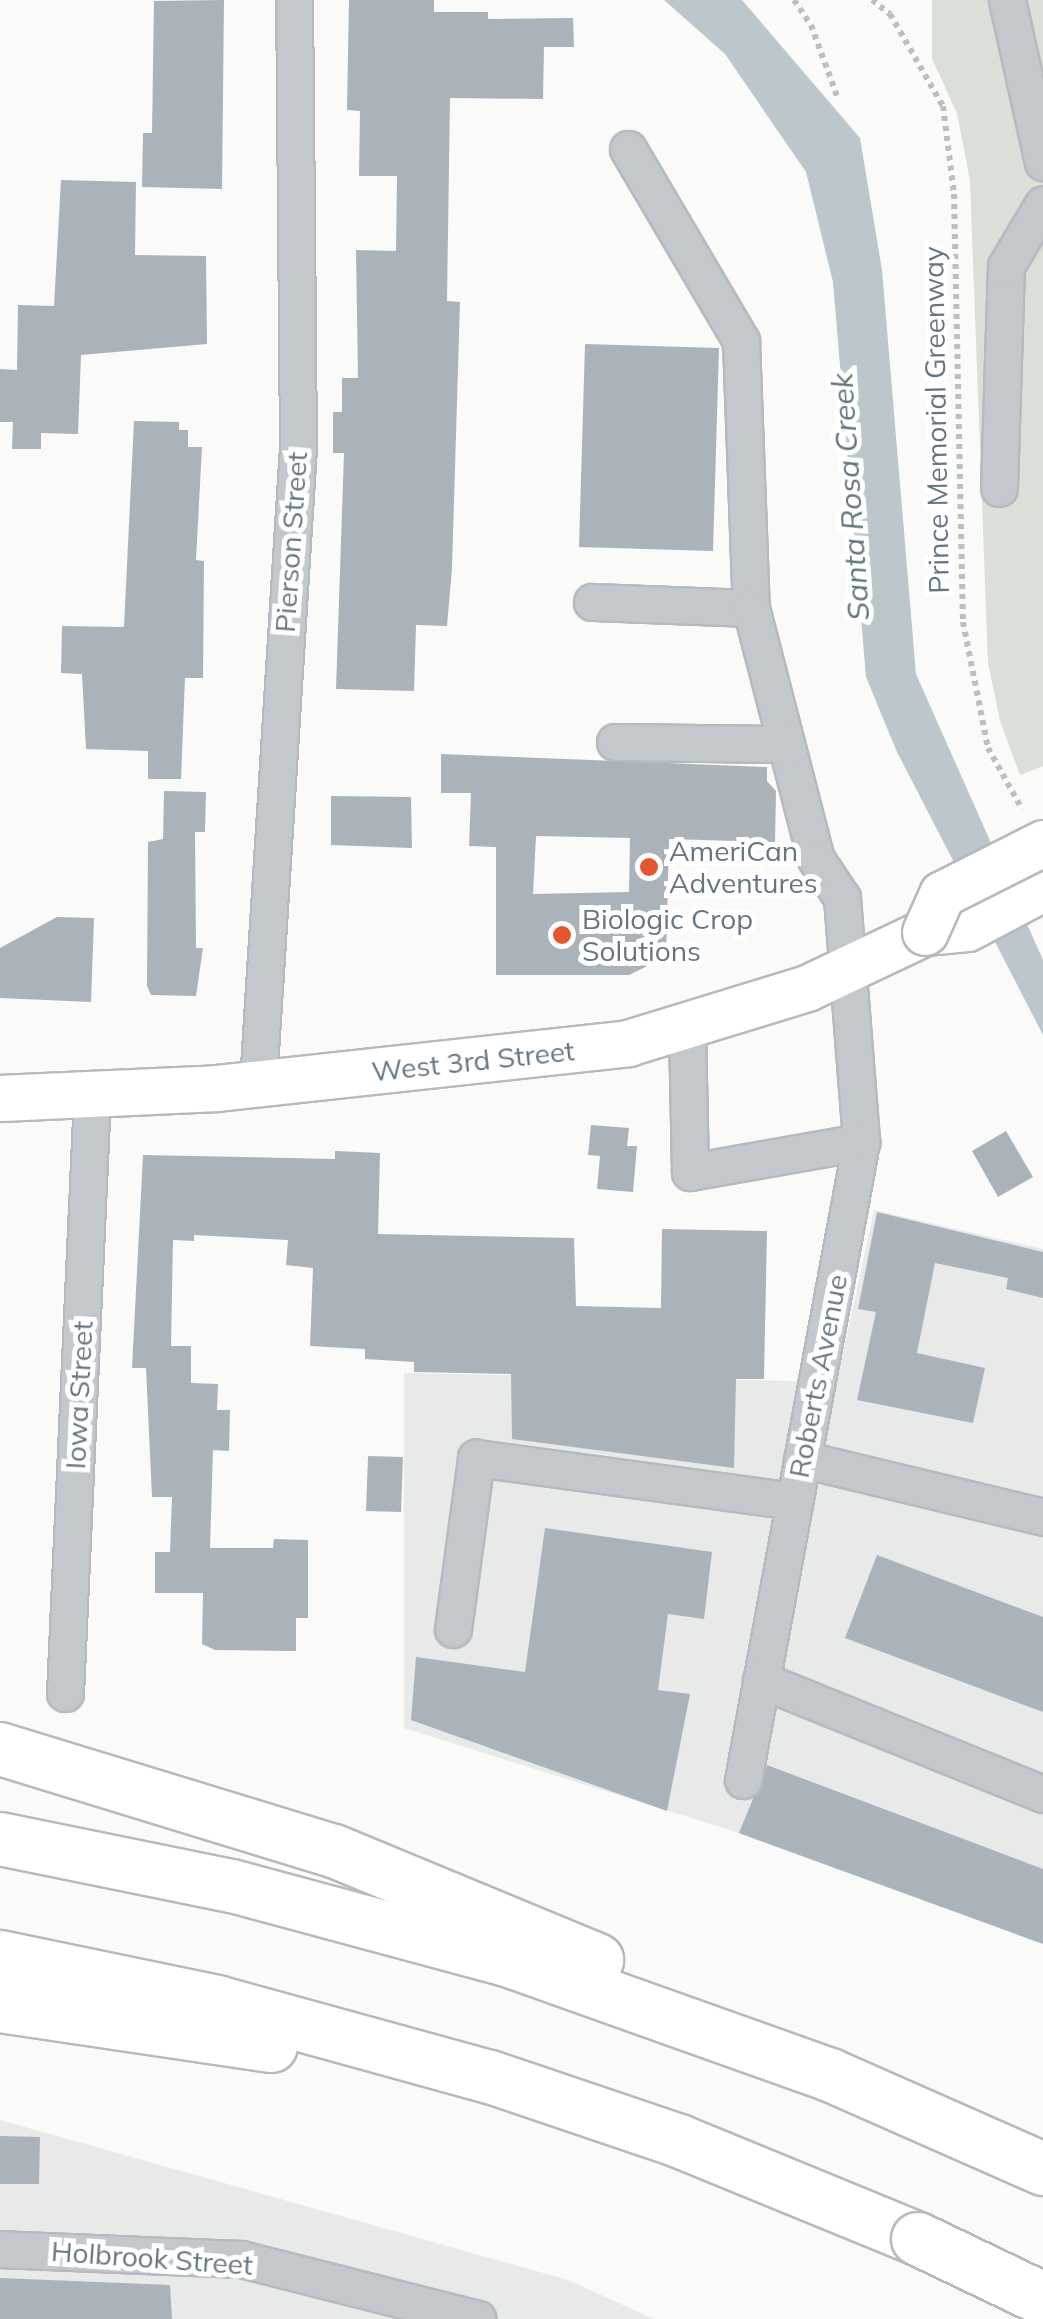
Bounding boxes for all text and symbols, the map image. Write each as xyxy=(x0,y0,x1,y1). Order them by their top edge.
street label: Prince Memorial Greenway xyxy=(916,246,956,594)
water label: Santa Rosa Creek xyxy=(823,372,877,622)
street label: Pierson Street xyxy=(268,450,314,634)
place label: AmeriCan Adventures xyxy=(669,834,818,900)
marker: AmeriCan Adventures xyxy=(638,856,660,878)
place label: Biologic Crop Solutions xyxy=(582,902,753,968)
marker: Biologic Crop Solutions xyxy=(551,924,573,946)
street label: West 3rd Street xyxy=(370,1034,576,1088)
street label: Roberts Avenue xyxy=(782,1271,854,1481)
street label: Iowa Street xyxy=(58,1320,100,1470)
street label: Holbrook Street xyxy=(50,2234,254,2282)

